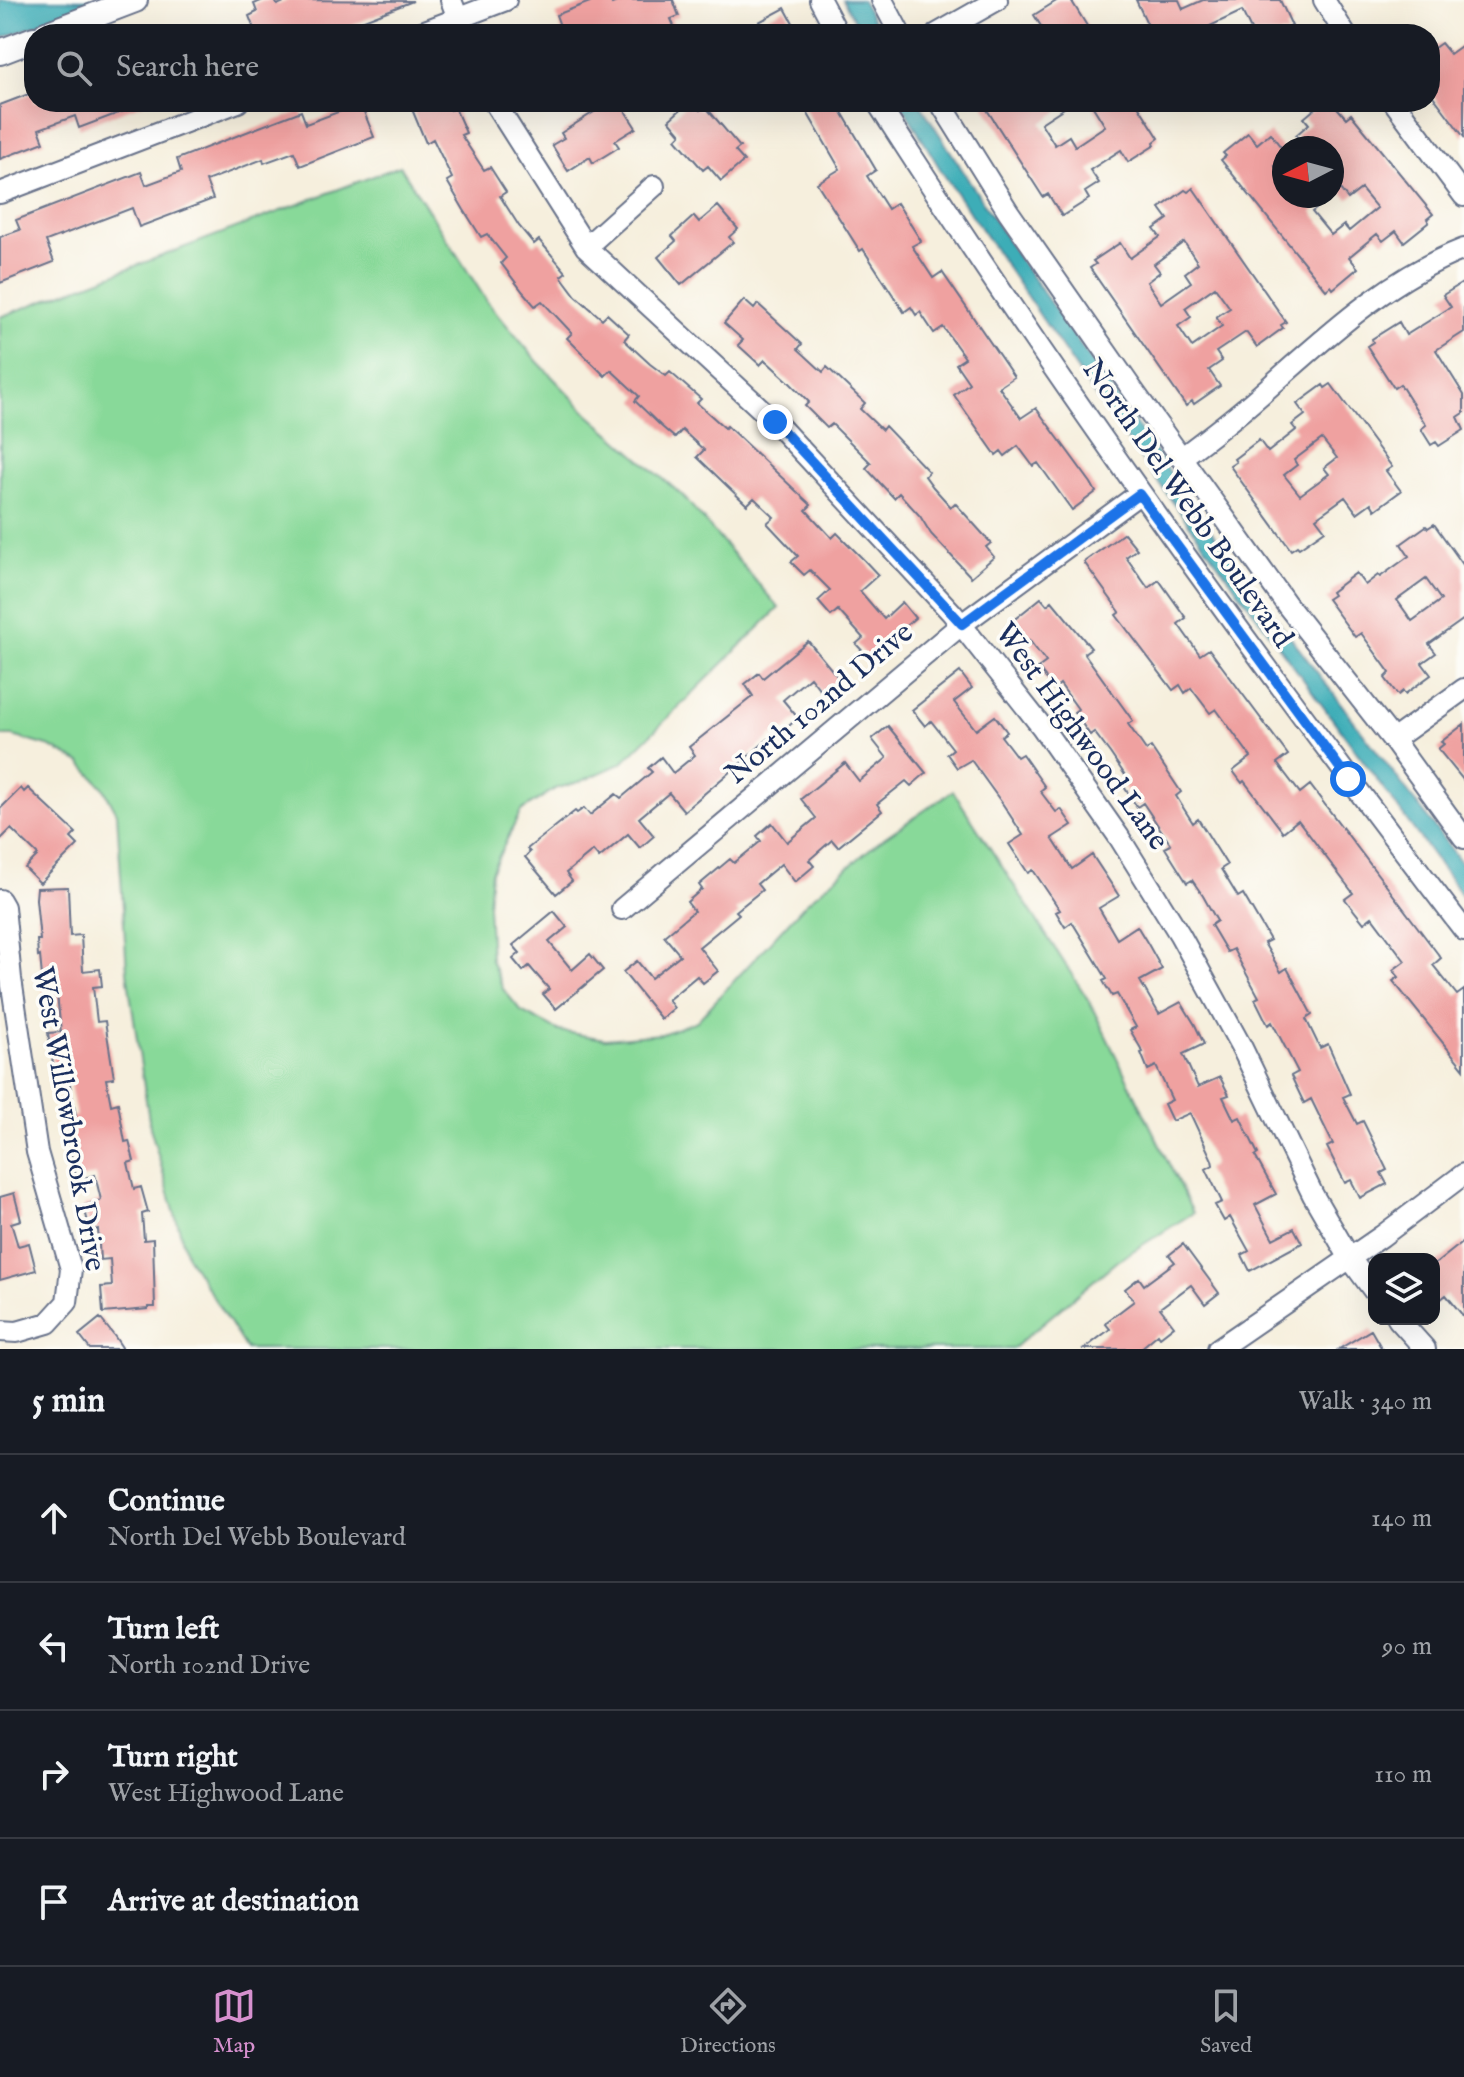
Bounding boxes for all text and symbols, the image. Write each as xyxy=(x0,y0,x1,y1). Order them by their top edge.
search box xyxy=(24,24,1440,112)
icon: search xyxy=(52,46,96,90)
text: Search here xyxy=(116,49,259,87)
north arrow xyxy=(1272,136,1344,208)
street label: North Del Webb Boulevard xyxy=(1073,352,1302,656)
route end xyxy=(757,404,793,440)
street label: North 102nd Drive xyxy=(718,614,922,794)
street label: West Highwood Lane xyxy=(986,616,1176,858)
route start xyxy=(1330,761,1366,797)
street label: West Willowbrook Drive xyxy=(23,964,113,1274)
map controls xyxy=(1368,1253,1440,1325)
button: layers xyxy=(1368,1253,1440,1325)
text: 5 min xyxy=(32,1380,105,1423)
text: Walk · 340 m xyxy=(1298,1385,1432,1418)
text: Continue xyxy=(108,1483,225,1521)
icon: ahead xyxy=(32,1496,76,1540)
text: 140 m xyxy=(1371,1502,1432,1535)
text: North Del Webb Boulevard xyxy=(108,1521,406,1554)
text: Turn left xyxy=(108,1611,219,1649)
icon: left xyxy=(32,1624,76,1668)
text: 90 m xyxy=(1382,1630,1432,1663)
text: North 102nd Drive xyxy=(108,1649,310,1682)
text: Turn right xyxy=(108,1739,238,1777)
icon: right xyxy=(32,1752,76,1796)
text: 110 m xyxy=(1374,1758,1432,1791)
text: West Highwood Lane xyxy=(108,1777,344,1810)
icon: arrive xyxy=(32,1880,76,1924)
text: Arrive at destination xyxy=(108,1883,359,1921)
tab: Map xyxy=(212,1984,256,2060)
tab: Directions xyxy=(680,1984,776,2060)
tab: Saved xyxy=(1200,1984,1252,2060)

